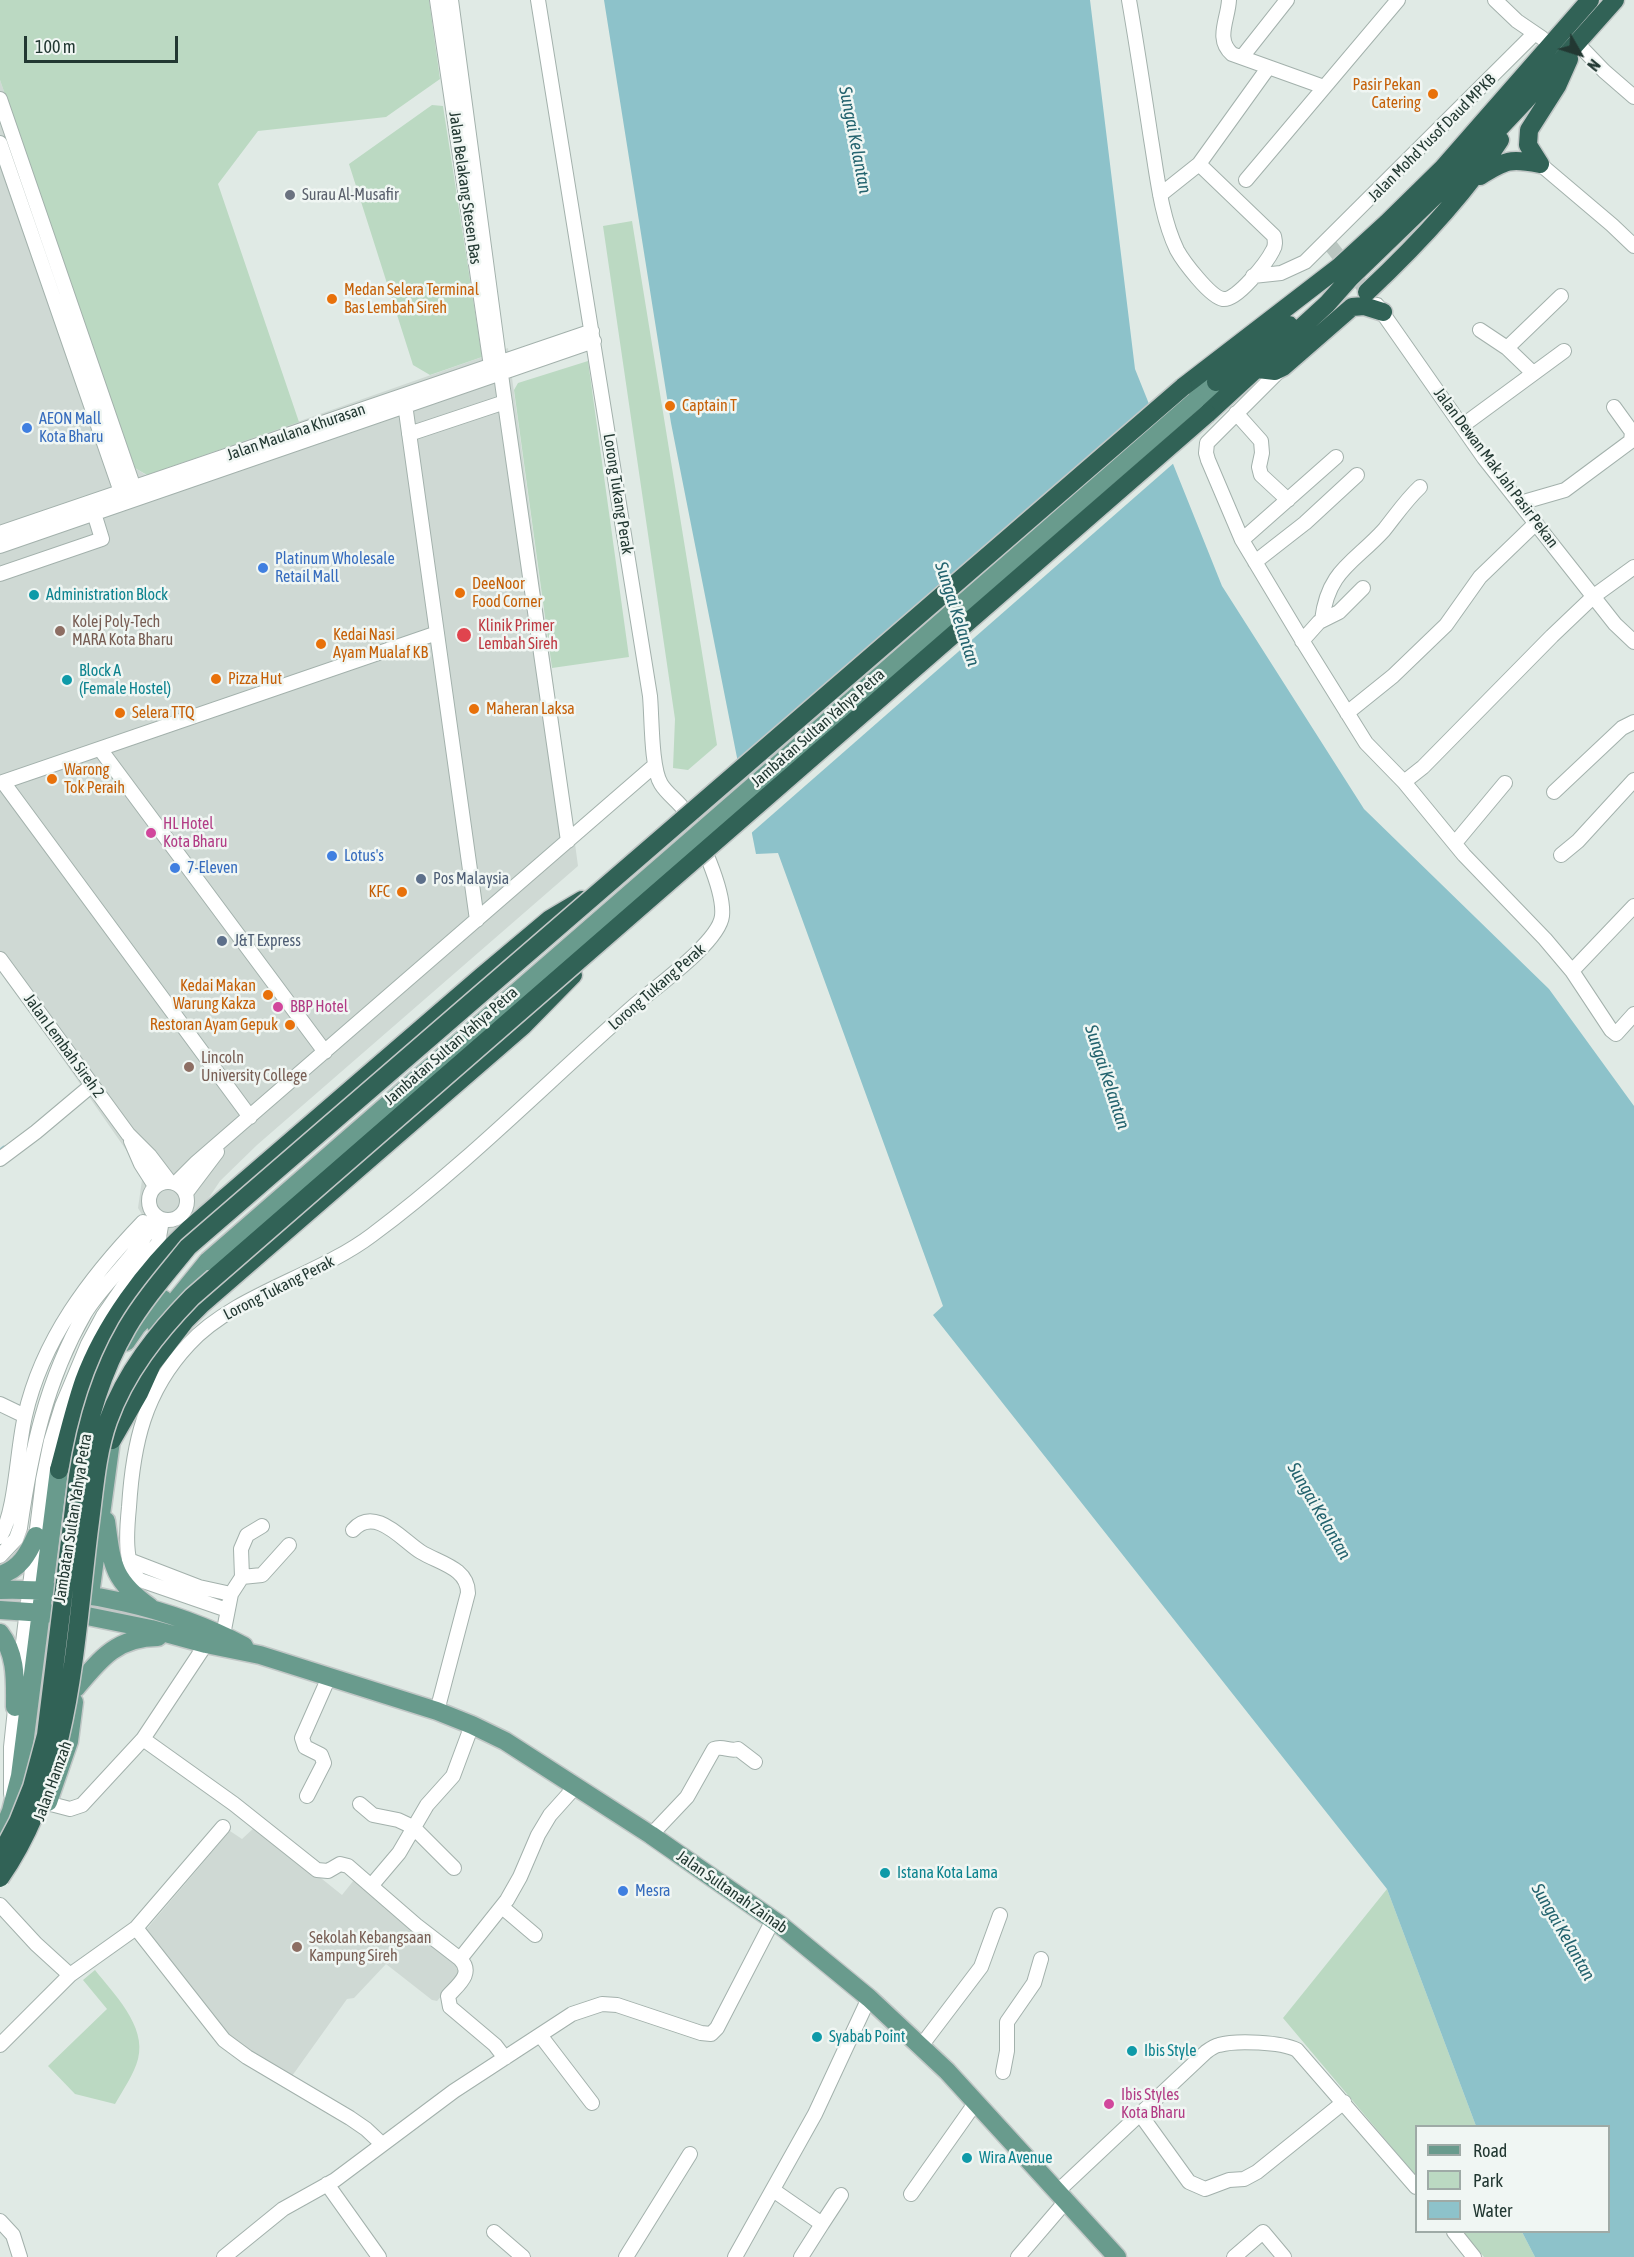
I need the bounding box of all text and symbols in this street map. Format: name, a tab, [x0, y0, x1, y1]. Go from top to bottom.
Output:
scale bar	[27, 24, 182, 62]
north arrow	[1550, 24, 1610, 84]
text: 100 m	[35, 36, 76, 57]
text: N	[1584, 56, 1604, 75]
street label: Jalan Mohd Yusof Daud MPKB	[1364, 70, 1500, 206]
place label: Pasir Pekan Catering	[1353, 75, 1421, 113]
water label: Sungai Kelantan	[834, 85, 876, 195]
marker: Pasir Pekan Catering	[1426, 87, 1440, 101]
street label: Jalan Belakang Stesen Bas	[445, 110, 485, 266]
place label: Surau Al-Musafir	[302, 185, 399, 205]
marker: Surau Al-Musafir	[283, 188, 297, 202]
place label: Medan Selera Terminal Bas Lembah Sireh	[344, 280, 479, 318]
marker: Medan Selera Terminal Bas Lembah Sireh	[325, 292, 339, 306]
street label: Jalan Dewan Mak Jah Pasir Pekan	[1430, 384, 1562, 552]
place label: Captain T	[682, 396, 737, 416]
street label: Jalan Maulana Khurasan	[224, 399, 368, 465]
marker: Captain T	[663, 399, 677, 413]
place label: AEON Mall Kota Bharu	[39, 409, 104, 447]
marker: AEON Mall Kota Bharu	[20, 421, 34, 435]
street label: Lorong Tukang Perak	[599, 432, 637, 556]
place label: Platinum Wholesale Retail Mall	[275, 549, 395, 587]
water label: Sungai Kelantan	[930, 559, 984, 669]
marker: Platinum Wholesale Retail Mall	[256, 561, 270, 575]
place label: DeeNoor Food Corner	[472, 574, 542, 612]
place label: Administration Block	[46, 585, 168, 605]
marker: DeeNoor Food Corner	[453, 586, 467, 600]
marker: Administration Block	[27, 588, 41, 602]
place label: Kolej Poly-Tech MARA Kota Bharu	[72, 612, 173, 650]
place label: Klinik Primer Lembah Sireh	[478, 616, 558, 654]
marker: Kolej Poly-Tech MARA Kota Bharu	[53, 624, 67, 638]
place label: Kedai Nasi Ayam Mualaf KB	[333, 625, 428, 663]
marker: Klinik Primer Lembah Sireh	[455, 626, 473, 644]
marker: Kedai Nasi Ayam Mualaf KB	[314, 637, 328, 651]
place label: Block A (Female Hostel)	[79, 661, 171, 699]
street label: Jambatan Sultan Yahya Petra	[747, 665, 889, 791]
place label: Pizza Hut	[228, 669, 282, 689]
marker: Pizza Hut	[209, 672, 223, 686]
marker: Block A (Female Hostel)	[60, 673, 74, 687]
place label: Maheran Laksa	[486, 699, 575, 719]
marker: Maheran Laksa	[467, 702, 481, 716]
place label: Selera TTQ	[132, 703, 194, 723]
marker: Selera TTQ	[113, 706, 127, 720]
place label: Warong Tok Peraih	[64, 760, 125, 798]
marker: Warong Tok Peraih	[45, 772, 59, 786]
place label: HL Hotel Kota Bharu	[163, 814, 228, 852]
marker: HL Hotel Kota Bharu	[144, 826, 158, 840]
place label: Lotus's	[344, 846, 384, 866]
marker: Lotus's	[325, 849, 339, 863]
place label: 7-Eleven	[187, 858, 238, 878]
marker: 7-Eleven	[168, 861, 182, 875]
place label: Pos Malaysia	[433, 869, 509, 889]
marker: Pos Malaysia	[414, 872, 428, 886]
place label: KFC	[369, 882, 390, 902]
marker: KFC	[395, 885, 409, 899]
place label: J&T Express	[234, 931, 301, 951]
marker: J&T Express	[215, 934, 229, 948]
street label: Lorong Tukang Perak	[605, 940, 709, 1034]
place label: Kedai Makan Warung Kakza	[173, 976, 256, 1014]
street label: Jambatan Sultan Yahya Petra	[380, 983, 522, 1109]
marker: Kedai Makan Warung Kakza	[261, 988, 275, 1002]
street label: Jalan Lembah Sireh 2	[20, 990, 108, 1102]
place label: BBP Hotel	[290, 997, 348, 1017]
marker: BBP Hotel	[271, 1000, 285, 1014]
place label: Restoran Ayam Gepuk	[150, 1015, 278, 1035]
marker: Restoran Ayam Gepuk	[283, 1018, 297, 1032]
water label: Sungai Kelantan	[1080, 1022, 1134, 1132]
place label: Lincoln University College	[201, 1048, 307, 1086]
marker: Lincoln University College	[182, 1060, 196, 1074]
street label: Lorong Tukang Perak	[220, 1252, 338, 1324]
street label: Jambatan Sultan Yahya Petra	[50, 1432, 96, 1604]
water label: Sungai Kelantan	[1283, 1459, 1355, 1563]
street label: Jalan Hamzah	[30, 1739, 76, 1823]
street label: Jalan Sultanah Zainab	[673, 1847, 791, 1937]
place label: Istana Kota Lama	[897, 1863, 998, 1883]
marker: Istana Kota Lama	[878, 1866, 892, 1880]
water label: Sungai Kelantan	[1527, 1880, 1599, 1984]
place label: Mesra	[635, 1881, 670, 1901]
marker: Mesra	[616, 1884, 630, 1898]
place label: Sekolah Kebangsaan Kampung Sireh	[309, 1928, 432, 1966]
marker: Sekolah Kebangsaan Kampung Sireh	[290, 1940, 304, 1954]
place label: Syabab Point	[829, 2027, 905, 2047]
marker: Syabab Point	[810, 2030, 824, 2044]
place label: Ibis Style	[1144, 2041, 1196, 2061]
marker: Ibis Style	[1125, 2044, 1139, 2058]
place label: Ibis Styles Kota Bharu	[1121, 2085, 1186, 2123]
marker: Ibis Styles Kota Bharu	[1102, 2097, 1116, 2111]
legend	[1415, 2125, 1610, 2233]
text: Road	[1473, 2140, 1507, 2161]
place label: Wira Avenue	[979, 2148, 1053, 2168]
marker: Wira Avenue	[960, 2151, 974, 2165]
text: Park	[1473, 2170, 1503, 2191]
text: Water	[1473, 2200, 1512, 2221]

